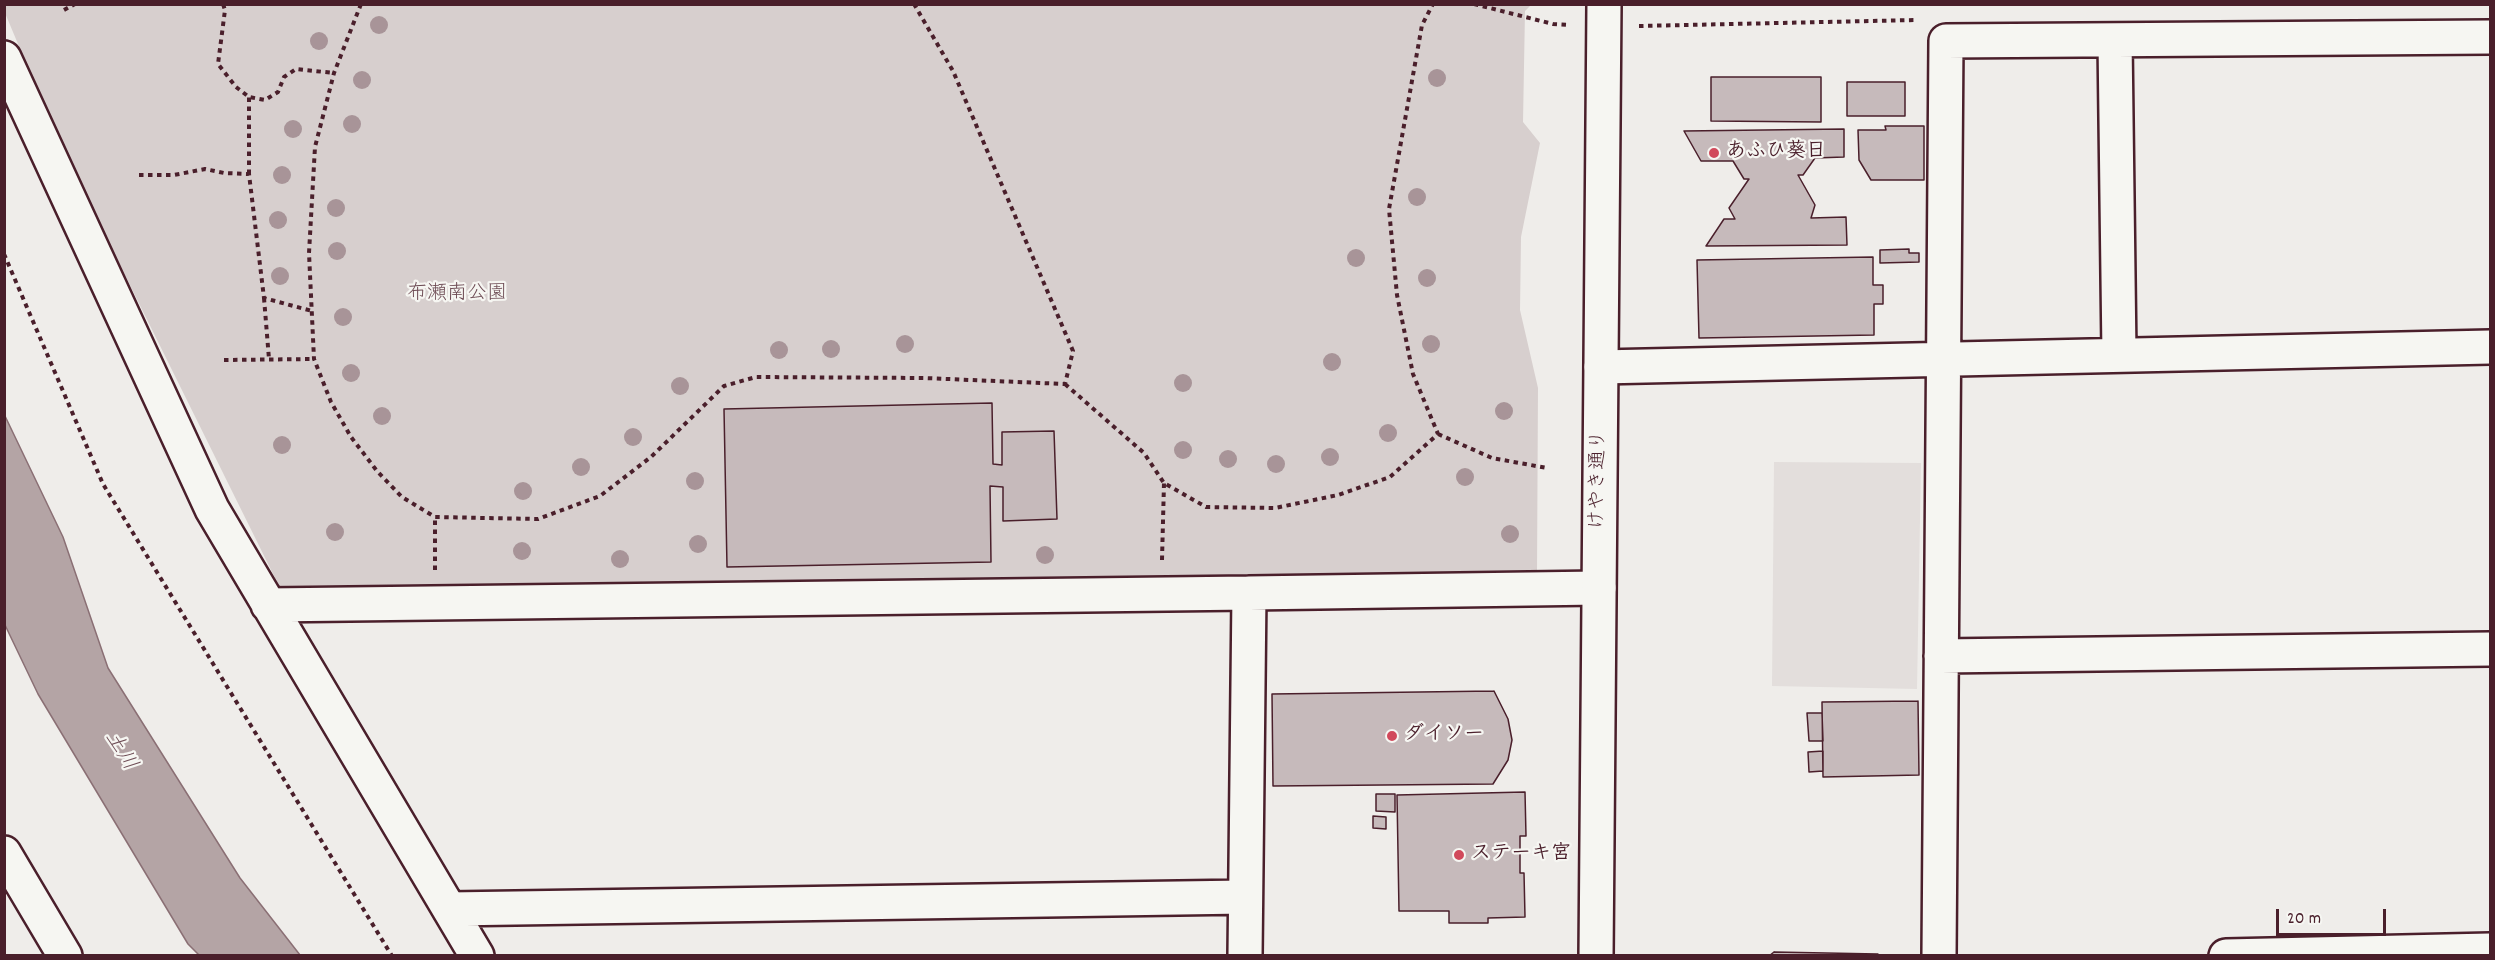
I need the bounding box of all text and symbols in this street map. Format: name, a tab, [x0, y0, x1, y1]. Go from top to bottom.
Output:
place label: あふひ葵日	[1726, 141, 1826, 165]
marker: あふひ葵日	[1707, 146, 1721, 160]
park label: 布瀬南公園	[407, 283, 507, 307]
street label: けやき通り	[1587, 430, 1613, 530]
place label: ダイソー	[1404, 724, 1484, 748]
water label: 土川	[97, 728, 141, 776]
marker: ダイソー	[1385, 729, 1399, 743]
place label: ステーキ宮	[1471, 843, 1571, 867]
marker: ステーキ宮	[1452, 848, 1466, 862]
scale bar	[2279, 897, 2388, 935]
text: 20 m	[2287, 907, 2321, 932]

